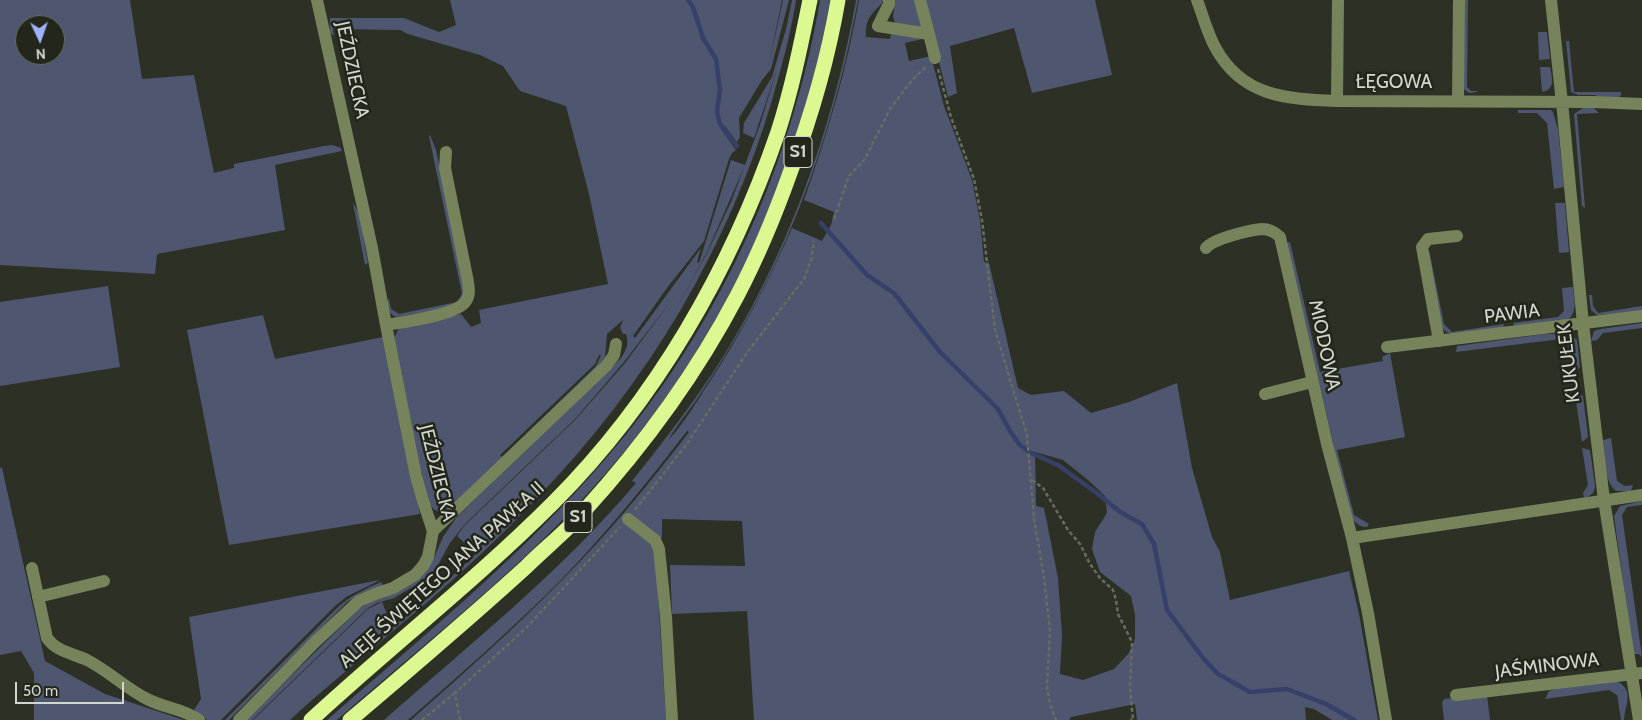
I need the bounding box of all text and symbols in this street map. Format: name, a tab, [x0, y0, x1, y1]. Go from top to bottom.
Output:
north arrow	[15, 15, 65, 65]
street label: JEŹDZIECKA	[331, 19, 373, 121]
text: N	[35, 45, 46, 63]
street label: ŁĘGOWA	[1356, 71, 1432, 93]
road number: S1	[784, 136, 812, 168]
street label: MIODOWA	[1303, 298, 1345, 392]
street label: PAWIA	[1483, 299, 1541, 329]
street label: KUKUŁEK	[1553, 322, 1585, 404]
street label: JEŹDZIECKA	[414, 422, 460, 524]
street label: ALEJE ŚWIĘTEGO JANA PAWŁA II	[335, 477, 549, 673]
road number: S1	[564, 502, 592, 532]
street label: JAŚMINOWA	[1494, 648, 1600, 684]
scale bar	[18, 672, 126, 704]
text: 50 m	[23, 682, 58, 700]

